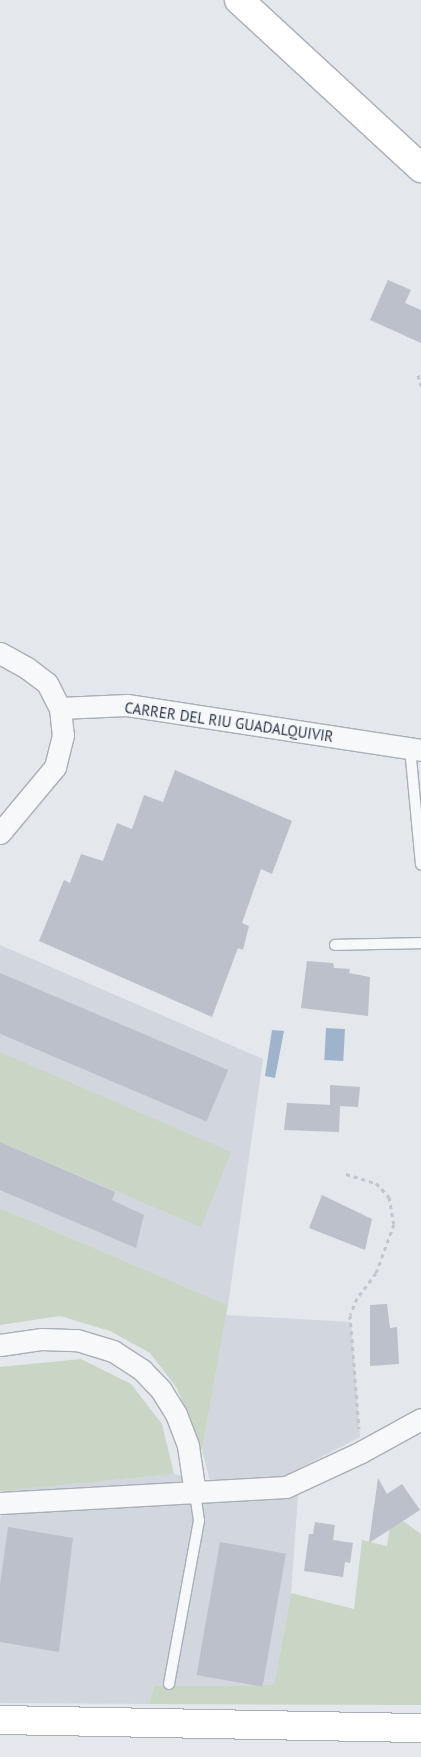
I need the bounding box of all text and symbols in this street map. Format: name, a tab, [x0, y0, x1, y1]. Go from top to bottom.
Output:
street label: CARRER DEL RIU GUADALQUIVIR	[123, 698, 335, 746]

